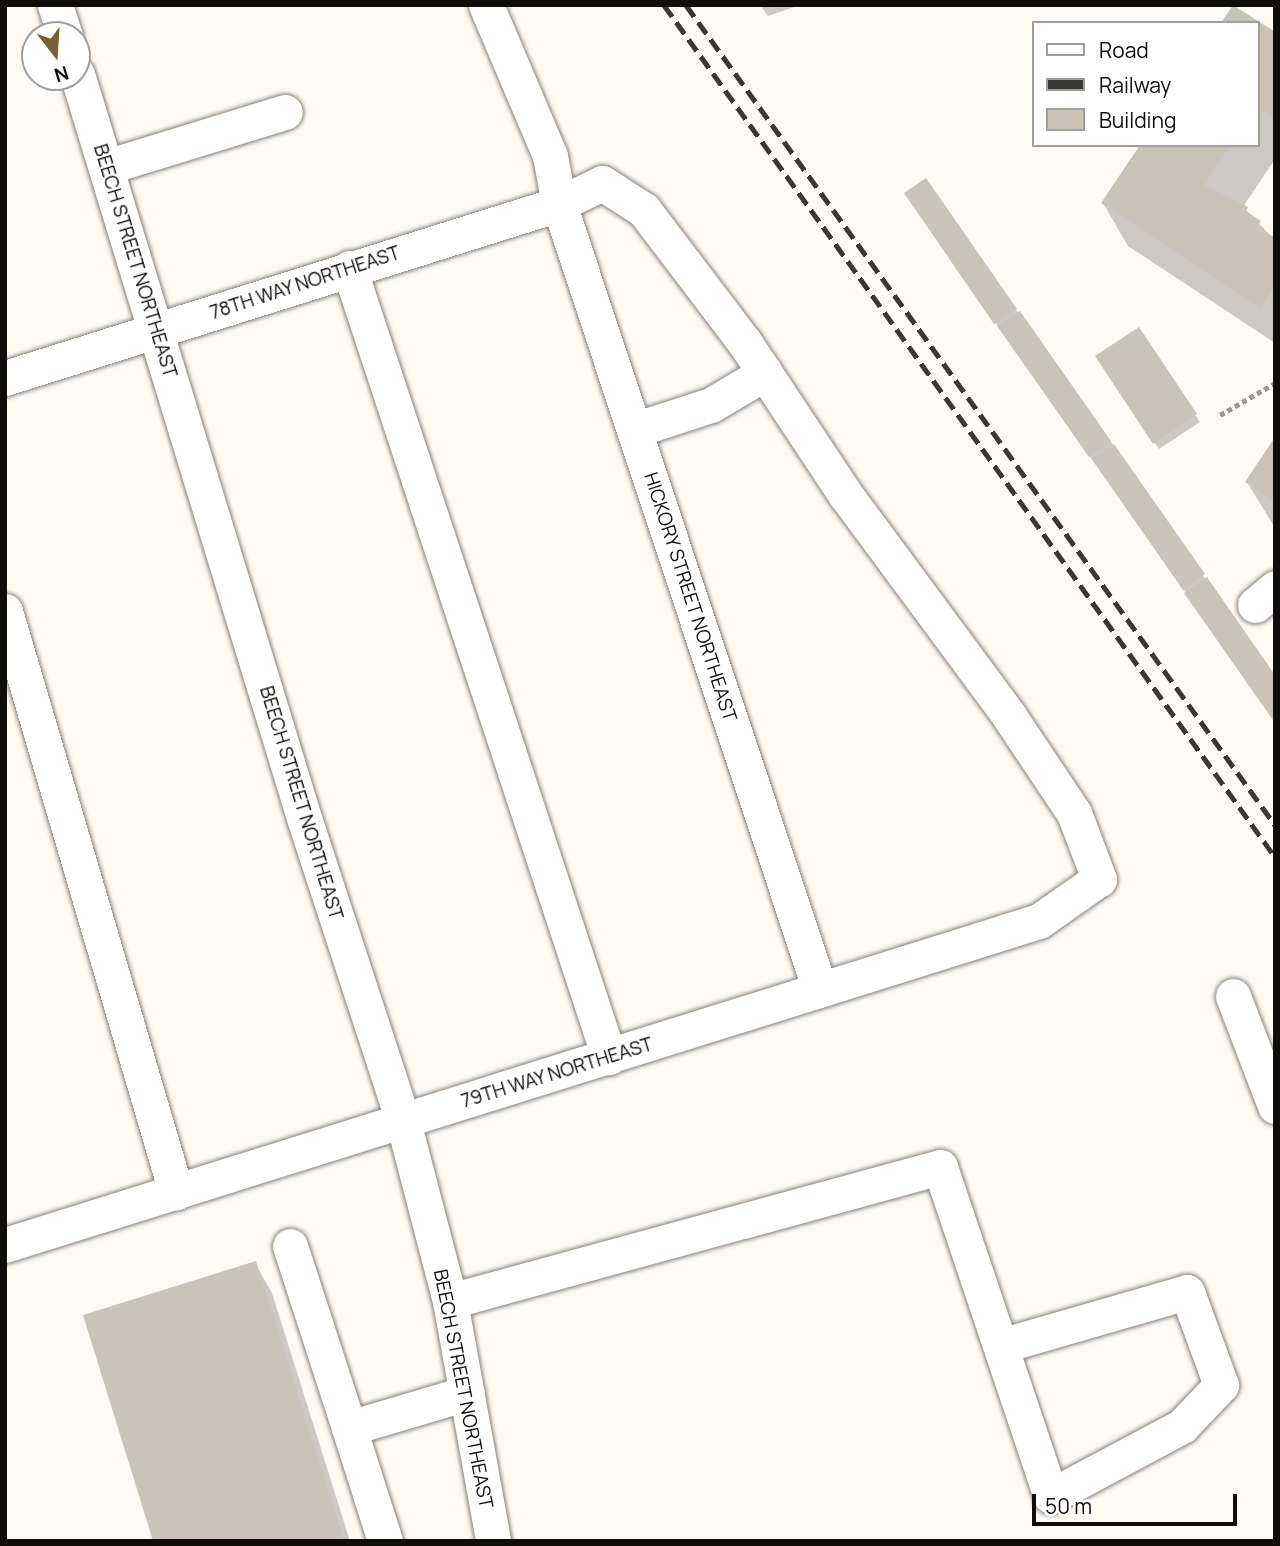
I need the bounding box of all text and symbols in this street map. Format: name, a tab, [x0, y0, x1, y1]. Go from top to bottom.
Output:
north arrow	[21, 21, 91, 91]
legend	[1032, 21, 1259, 147]
text: Road	[1099, 36, 1149, 64]
text: N	[51, 60, 72, 89]
text: Railway	[1099, 71, 1171, 99]
text: Building	[1099, 106, 1176, 134]
street label: BEECH STREET NORTHEAST	[88, 141, 182, 381]
street label: 78TH WAY NORTHEAST	[207, 241, 403, 325]
street label: HICKORY STREET NORTHEAST	[639, 469, 741, 725]
street label: BEECH STREET NORTHEAST	[254, 683, 348, 923]
street label: 79TH WAY NORTHEAST	[458, 1033, 656, 1113]
street label: BEECH STREET NORTHEAST	[429, 1267, 497, 1511]
scale bar	[1035, 1480, 1240, 1524]
text: 50 m	[1045, 1492, 1092, 1520]

